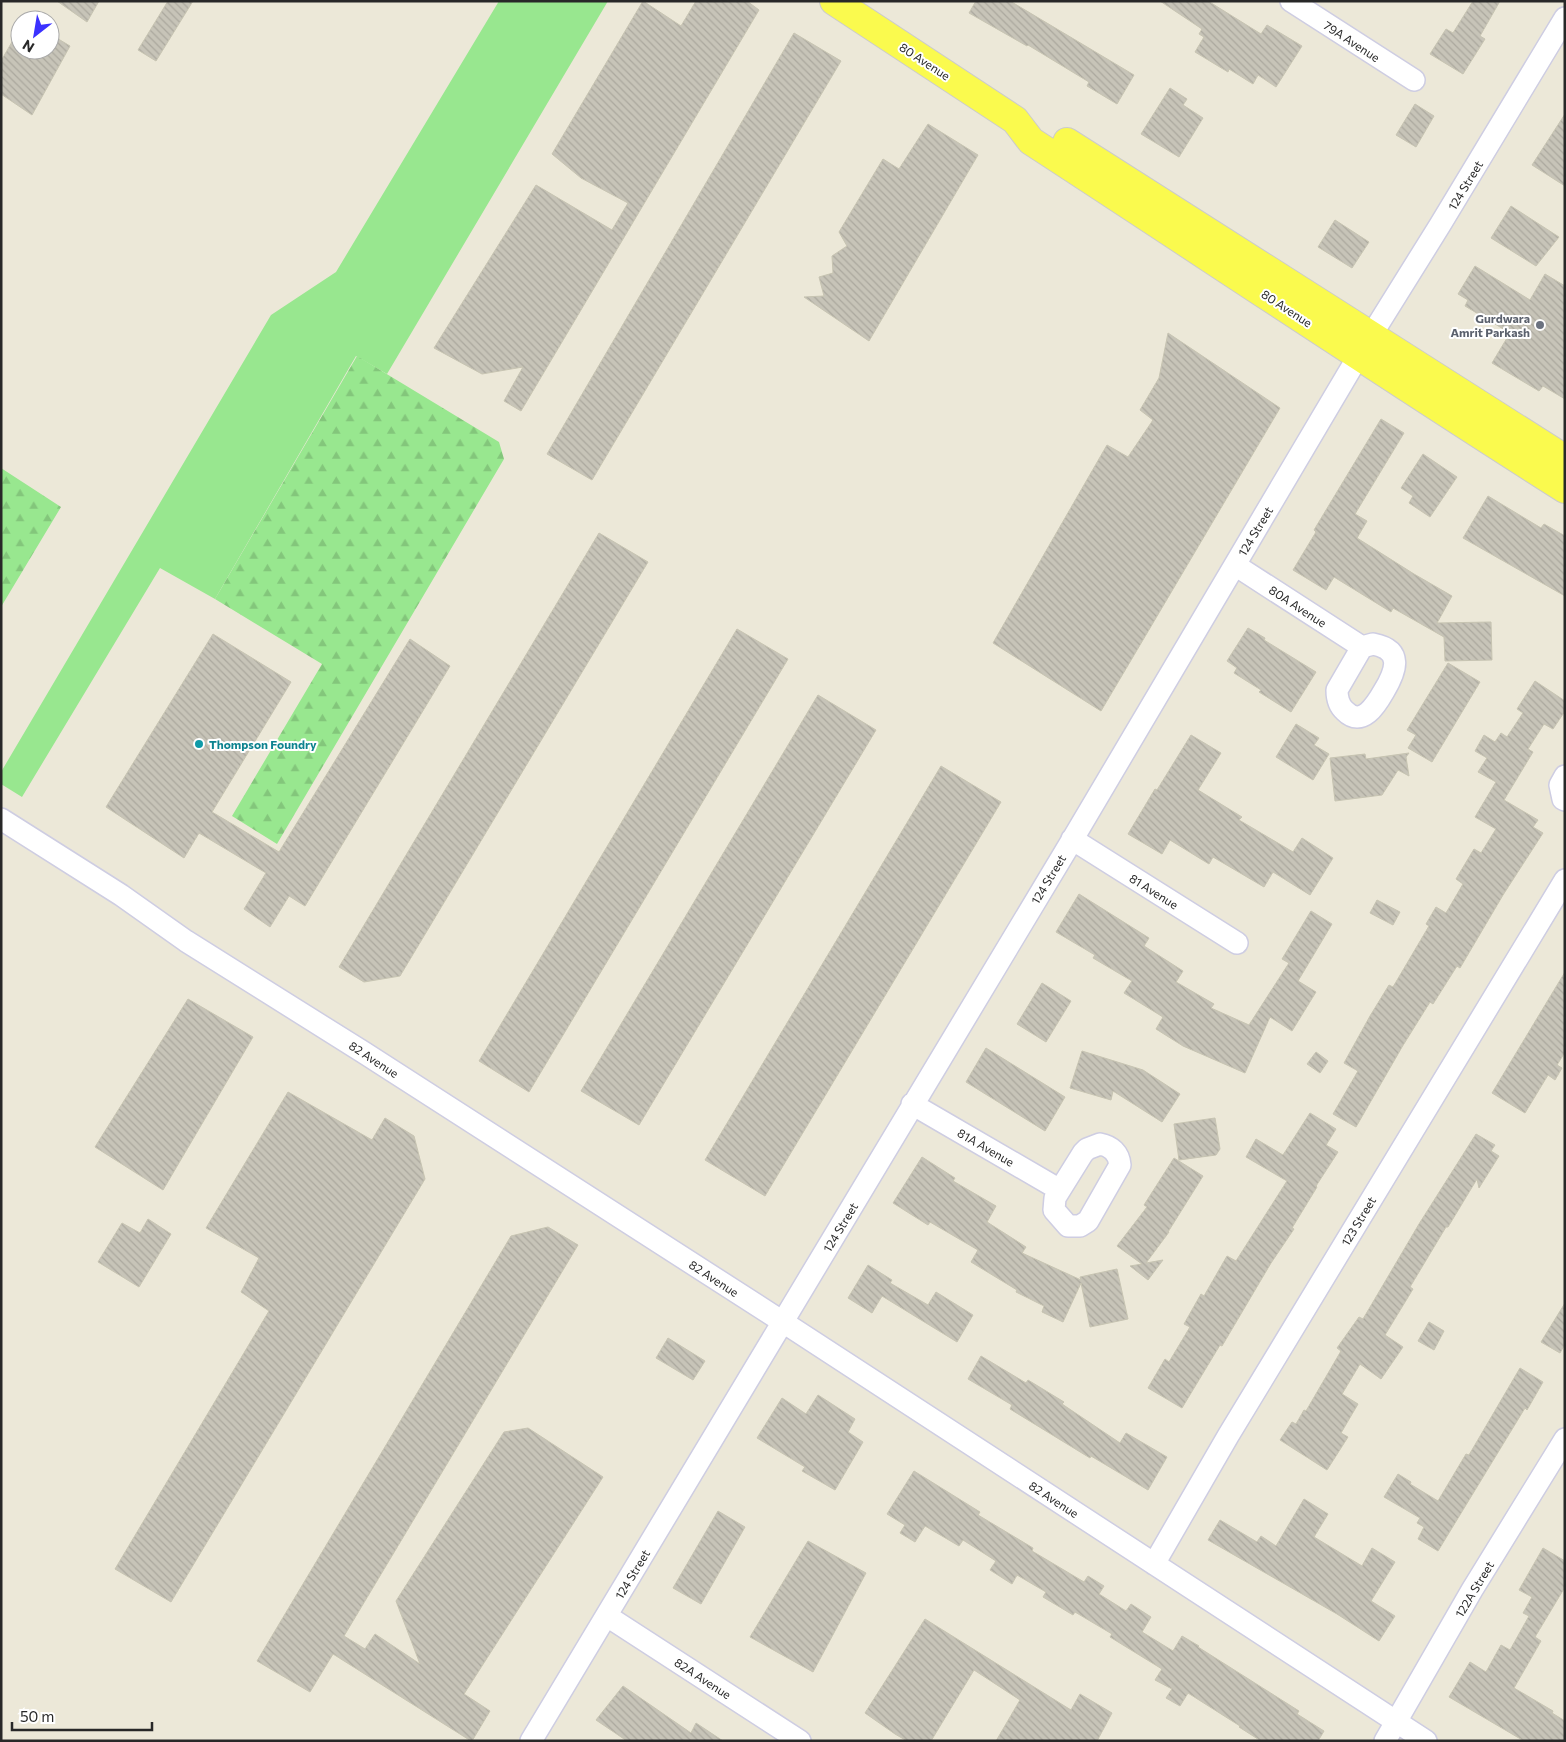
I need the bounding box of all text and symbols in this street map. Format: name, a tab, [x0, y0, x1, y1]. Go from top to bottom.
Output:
north arrow	[10, 10, 60, 60]
street label: 79A Avenue	[1321, 18, 1383, 64]
text: N	[19, 37, 37, 57]
street label: 80 Avenue	[897, 39, 953, 83]
street label: 124 Street	[1445, 158, 1485, 212]
street label: 80 Avenue	[1259, 286, 1315, 330]
place label: Gurdwara Amrit Parkash	[1450, 311, 1530, 339]
marker: Gurdwara Amrit Parkash	[1534, 319, 1546, 331]
street label: 124 Street	[1235, 504, 1275, 558]
street label: 80A Avenue	[1267, 582, 1329, 630]
place label: Thompson Foundry	[209, 737, 317, 751]
marker: Thompson Foundry	[193, 738, 205, 750]
street label: 124 Street	[1028, 852, 1068, 906]
street label: 81 Avenue	[1127, 871, 1181, 911]
street label: 82 Avenue	[347, 1038, 401, 1080]
street label: 81A Avenue	[955, 1125, 1017, 1169]
street label: 123 Street	[1338, 1194, 1378, 1248]
street label: 124 Street	[820, 1200, 860, 1254]
street label: 82 Avenue	[687, 1257, 741, 1299]
street label: 82 Avenue	[1027, 1478, 1081, 1520]
street label: 124 Street	[612, 1547, 652, 1601]
street label: 122A Street	[1452, 1558, 1496, 1620]
street label: 82A Avenue	[672, 1655, 734, 1701]
scale bar	[12, 1700, 152, 1732]
text: 50 m	[20, 1707, 54, 1725]

